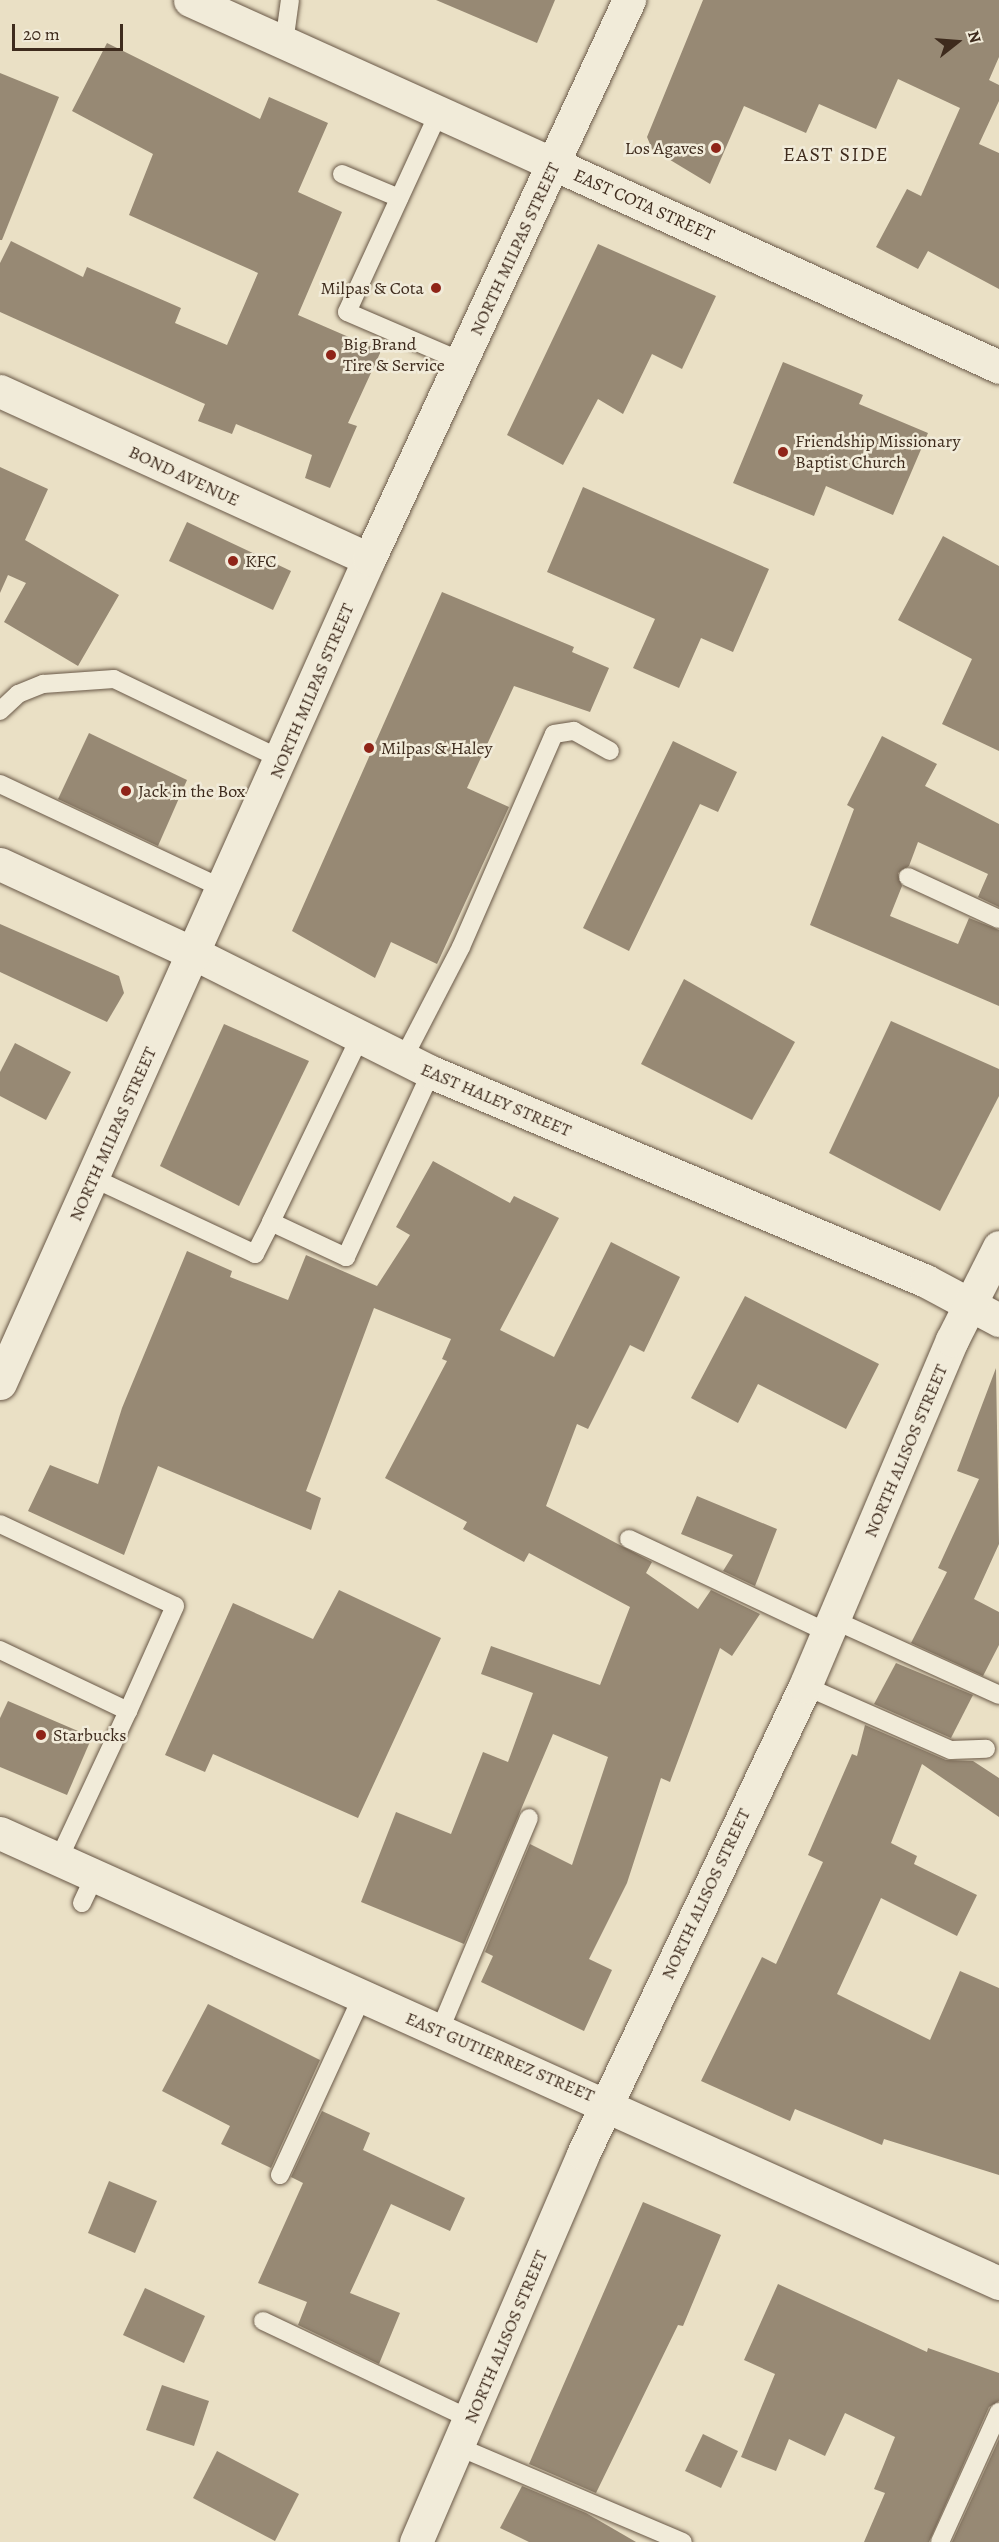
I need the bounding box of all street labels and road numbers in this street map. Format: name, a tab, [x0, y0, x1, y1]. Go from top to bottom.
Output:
street label: NORTH MILPAS STREET	[465, 159, 565, 339]
street label: EAST COTA STREET	[570, 164, 718, 246]
street label: BOND AVENUE	[125, 441, 243, 511]
street label: NORTH MILPAS STREET	[265, 600, 359, 782]
street label: NORTH MILPAS STREET	[65, 1044, 161, 1224]
street label: EAST HALEY STREET	[417, 1058, 575, 1142]
street label: NORTH ALISOS STREET	[860, 1361, 952, 1541]
street label: NORTH ALISOS STREET	[657, 1805, 755, 1983]
street label: EAST GUTIERREZ STREET	[402, 2007, 598, 2107]
street label: NORTH ALISOS STREET	[460, 2247, 552, 2427]

